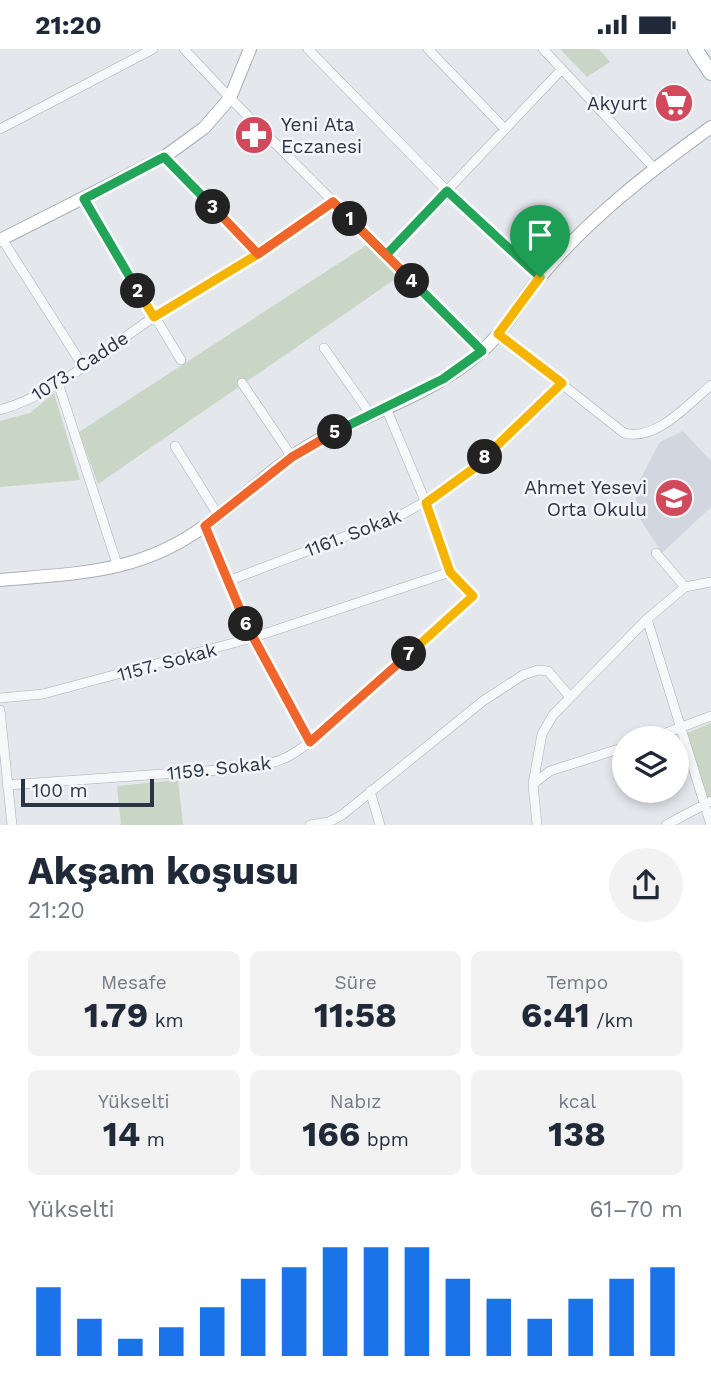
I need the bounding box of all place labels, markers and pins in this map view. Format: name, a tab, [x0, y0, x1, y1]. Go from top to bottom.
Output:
supermarket icon: Akyurt	[653, 82, 695, 124]
place label: Akyurt	[587, 92, 647, 115]
place label: Yeni Ata Eczanesi	[281, 113, 362, 158]
pharmacy icon: Yeni Ata Eczanesi	[233, 114, 275, 156]
pin: 3	[196, 189, 230, 225]
pin: 1	[332, 201, 368, 237]
pin	[510, 205, 570, 277]
pin: 4	[394, 264, 430, 299]
pin: 2	[120, 273, 156, 309]
pin: 5	[318, 415, 352, 449]
pin: 8	[468, 439, 503, 475]
place label: Ahmet Yesevi Orta Okulu	[524, 476, 647, 521]
school or university icon: Ahmet Yesevi Orta Okulu	[653, 477, 695, 519]
pin: 6	[229, 607, 264, 641]
pin: 7	[392, 637, 426, 671]

